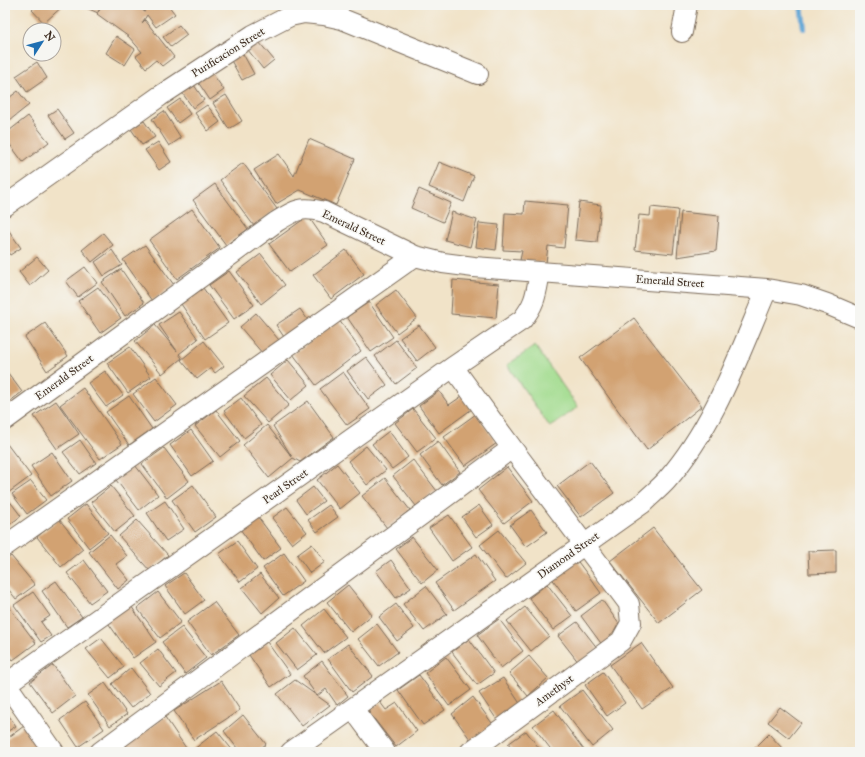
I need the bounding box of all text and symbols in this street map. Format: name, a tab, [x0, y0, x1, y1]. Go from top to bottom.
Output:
north arrow	[22, 22, 62, 62]
street label: Purificacion Street	[189, 25, 267, 80]
text: N	[42, 29, 58, 45]
street label: Emerald Street	[320, 207, 388, 248]
street label: Emerald Street	[635, 273, 705, 290]
street label: Emerald Street	[33, 352, 96, 403]
street label: Pearl Street	[260, 466, 310, 507]
street label: Diamond Street	[535, 529, 602, 581]
street label: Amethyst	[532, 672, 576, 709]

